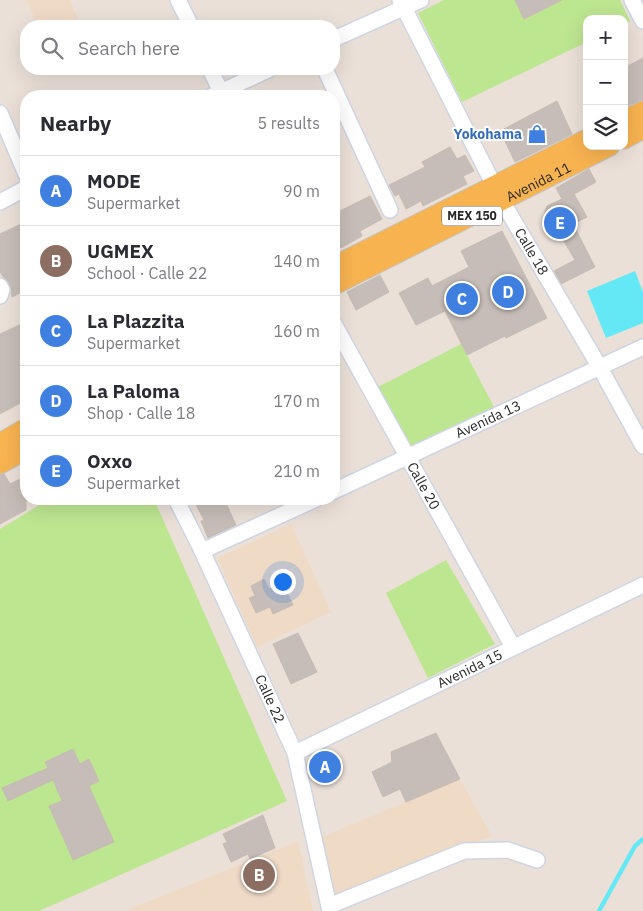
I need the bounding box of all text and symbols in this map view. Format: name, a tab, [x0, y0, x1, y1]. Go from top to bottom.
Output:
map controls	[583, 15, 628, 150]
button: +	[583, 15, 628, 60]
search box	[20, 20, 340, 75]
icon: search	[38, 34, 66, 62]
text: Search here	[78, 36, 180, 60]
button: −	[583, 60, 628, 105]
button: layers	[583, 105, 628, 150]
text: Nearby	[40, 109, 111, 137]
text: 5 results	[257, 113, 320, 133]
shop icon: Yokohama	[526, 123, 548, 145]
place label: Yokohama	[453, 125, 522, 143]
street label: Avenida 11	[503, 158, 574, 206]
text: MODE	[87, 169, 141, 193]
text: A	[51, 181, 61, 201]
text: 90 m	[283, 181, 320, 201]
text: Supermarket	[87, 193, 180, 213]
pin: E	[544, 204, 576, 242]
road number: MEX 150	[442, 207, 502, 226]
street label: Calle 18	[511, 225, 553, 278]
text: UGMEX	[87, 239, 154, 263]
text: B	[51, 251, 61, 271]
text: 140 m	[273, 251, 320, 271]
text: School · Calle 22	[87, 263, 207, 283]
pin: D	[492, 273, 524, 311]
pin: C	[446, 280, 478, 318]
text: La Plazzita	[87, 309, 185, 333]
text: C	[51, 321, 61, 341]
text: 160 m	[273, 321, 320, 341]
text: Supermarket	[87, 333, 180, 353]
text: La Paloma	[87, 379, 180, 403]
text: D	[50, 391, 62, 411]
text: 170 m	[273, 391, 320, 411]
street label: Avenida 13	[452, 396, 524, 442]
text: Shop · Calle 18	[87, 403, 195, 423]
text: Oxxo	[87, 449, 132, 473]
street label: Calle 20	[403, 459, 444, 513]
text: E	[51, 461, 61, 481]
text: 210 m	[273, 461, 320, 481]
text: Supermarket	[87, 473, 180, 493]
your location	[270, 569, 296, 595]
street label: Avenida 15	[434, 645, 505, 692]
street label: Calle 22	[251, 672, 289, 726]
pin: A	[309, 748, 341, 786]
pin: B	[243, 856, 275, 894]

